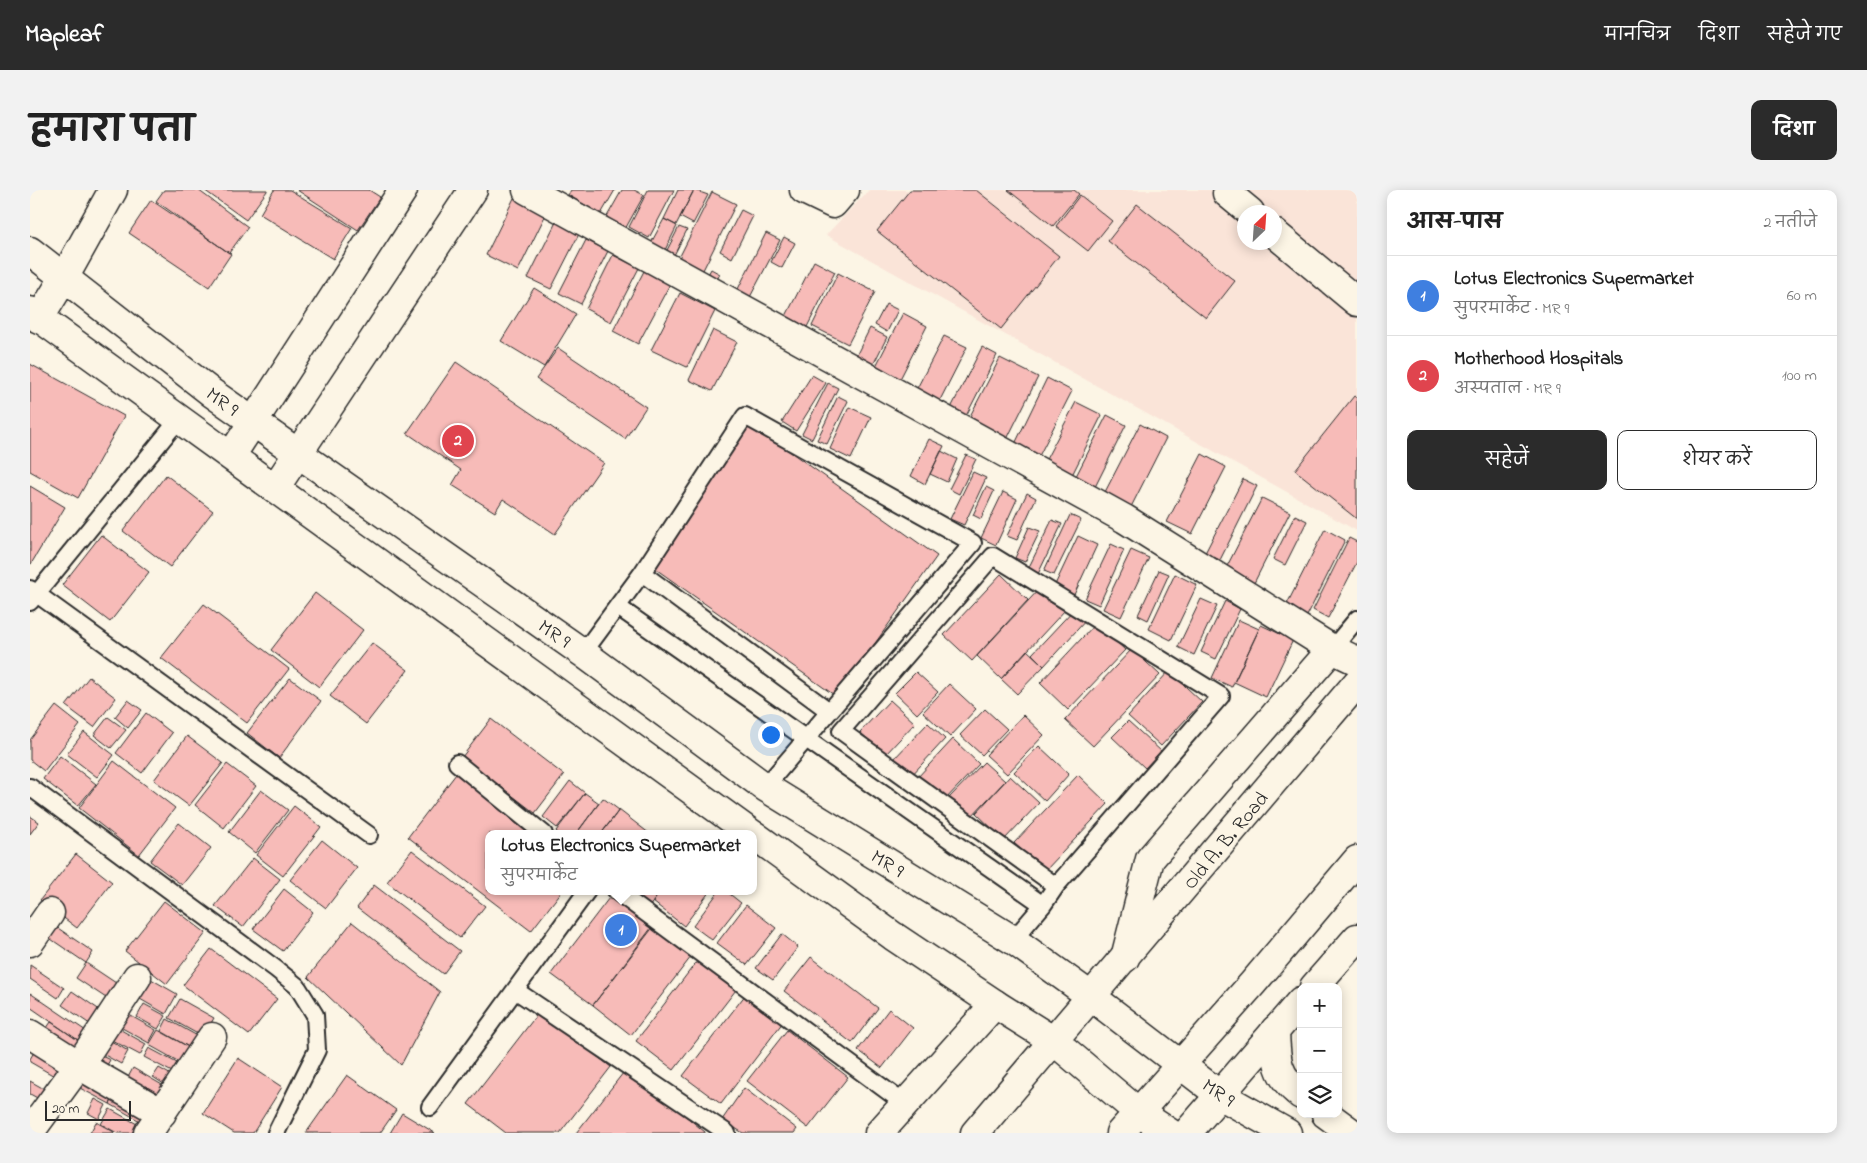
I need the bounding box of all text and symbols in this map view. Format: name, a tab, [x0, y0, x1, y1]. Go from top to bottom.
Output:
text: Mapleaf	[25, 18, 104, 53]
text: मानचित्र	[1604, 23, 1671, 49]
text: दिशा	[1699, 23, 1739, 49]
text: सहेजे गए	[1767, 23, 1842, 49]
button: दिशा	[1751, 100, 1837, 160]
text: हमारा पता	[30, 106, 194, 157]
north arrow	[1237, 205, 1282, 250]
text: आस-पास	[1407, 208, 1502, 238]
text: 2 नतीजे	[1764, 211, 1817, 235]
text: Lotus Electronics Supermarket	[1454, 266, 1694, 293]
text: 1	[1420, 284, 1426, 308]
text: 60 m	[1787, 284, 1817, 308]
text: सुपरमार्केट · MR 9	[1454, 297, 1569, 321]
text: Motherhood Hospitals	[1454, 346, 1623, 373]
text: 2	[1419, 364, 1427, 388]
text: 100 m	[1782, 364, 1817, 388]
text: अस्पताल · MR 9	[1454, 377, 1561, 401]
street label: MR 9	[199, 381, 244, 425]
pin: 2	[442, 422, 474, 460]
button: सहेजें	[1407, 430, 1607, 490]
button: शेयर करें	[1617, 430, 1817, 490]
street label: MR 9	[531, 613, 576, 657]
your location	[758, 722, 784, 748]
street label: Old A. B. Road	[1177, 786, 1277, 897]
popup	[485, 830, 757, 895]
text: Lotus Electronics Supermarket	[501, 833, 741, 860]
street label: MR 9	[864, 844, 909, 886]
text: सुपरमार्केट	[501, 864, 578, 888]
pin: 1	[605, 911, 637, 949]
map controls	[1297, 983, 1342, 1118]
button: +	[1297, 983, 1342, 1028]
button: −	[1297, 1028, 1342, 1073]
street label: MR 9	[1195, 1072, 1240, 1116]
button: layers	[1297, 1073, 1342, 1118]
scale bar	[45, 1098, 131, 1121]
text: 20 m	[52, 1099, 79, 1120]

